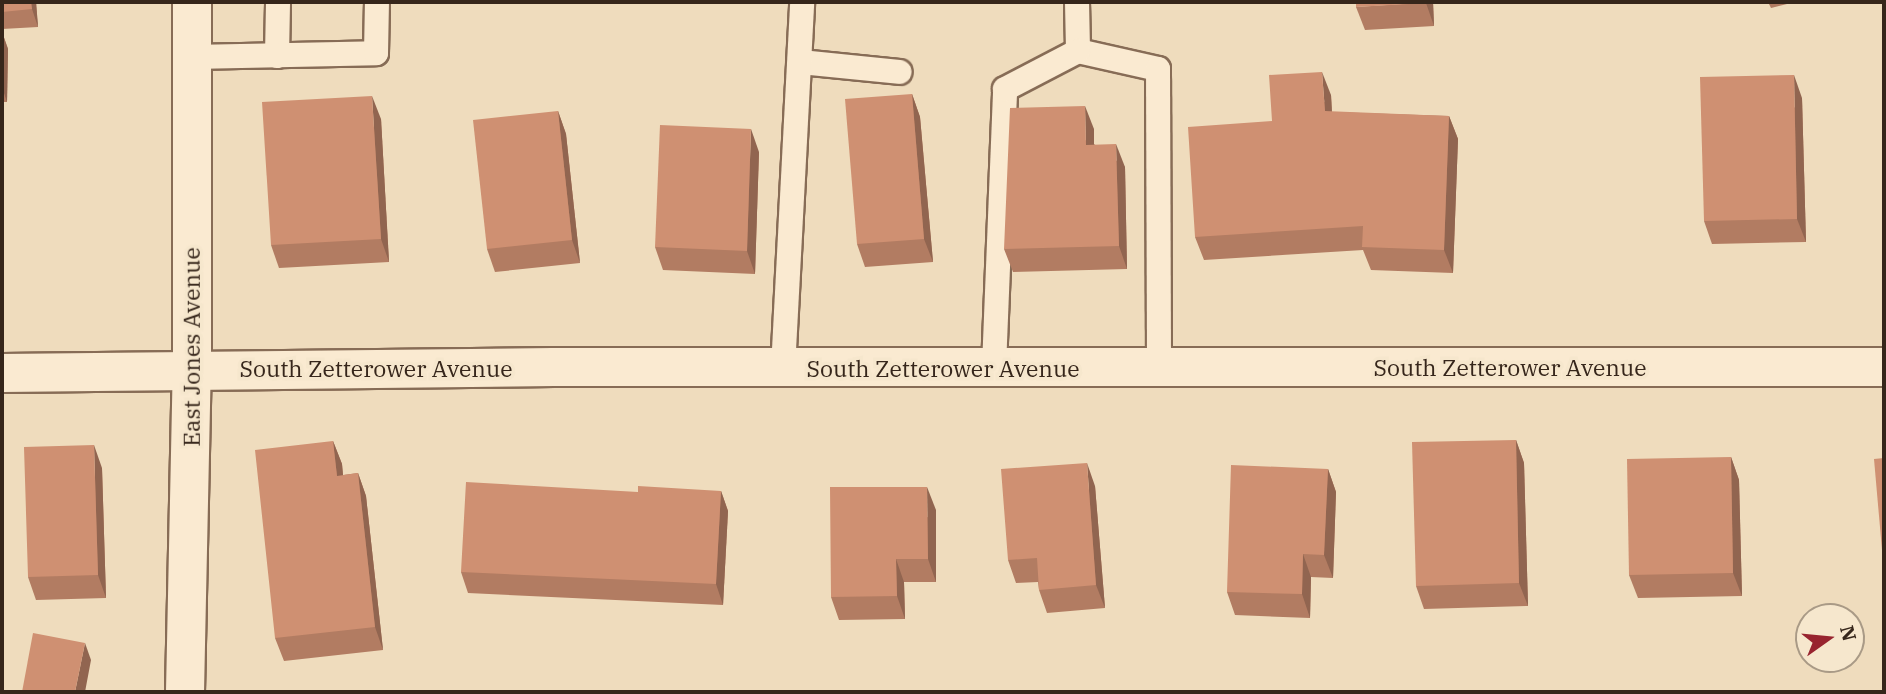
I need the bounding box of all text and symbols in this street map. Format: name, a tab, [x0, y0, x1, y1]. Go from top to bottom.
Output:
street label: East Jones Avenue	[177, 247, 205, 447]
street label: South Zetterower Avenue	[1373, 353, 1647, 381]
street label: South Zetterower Avenue	[239, 354, 513, 382]
street label: South Zetterower Avenue	[806, 354, 1080, 382]
north arrow	[1795, 603, 1865, 673]
text: N	[1835, 623, 1862, 643]

